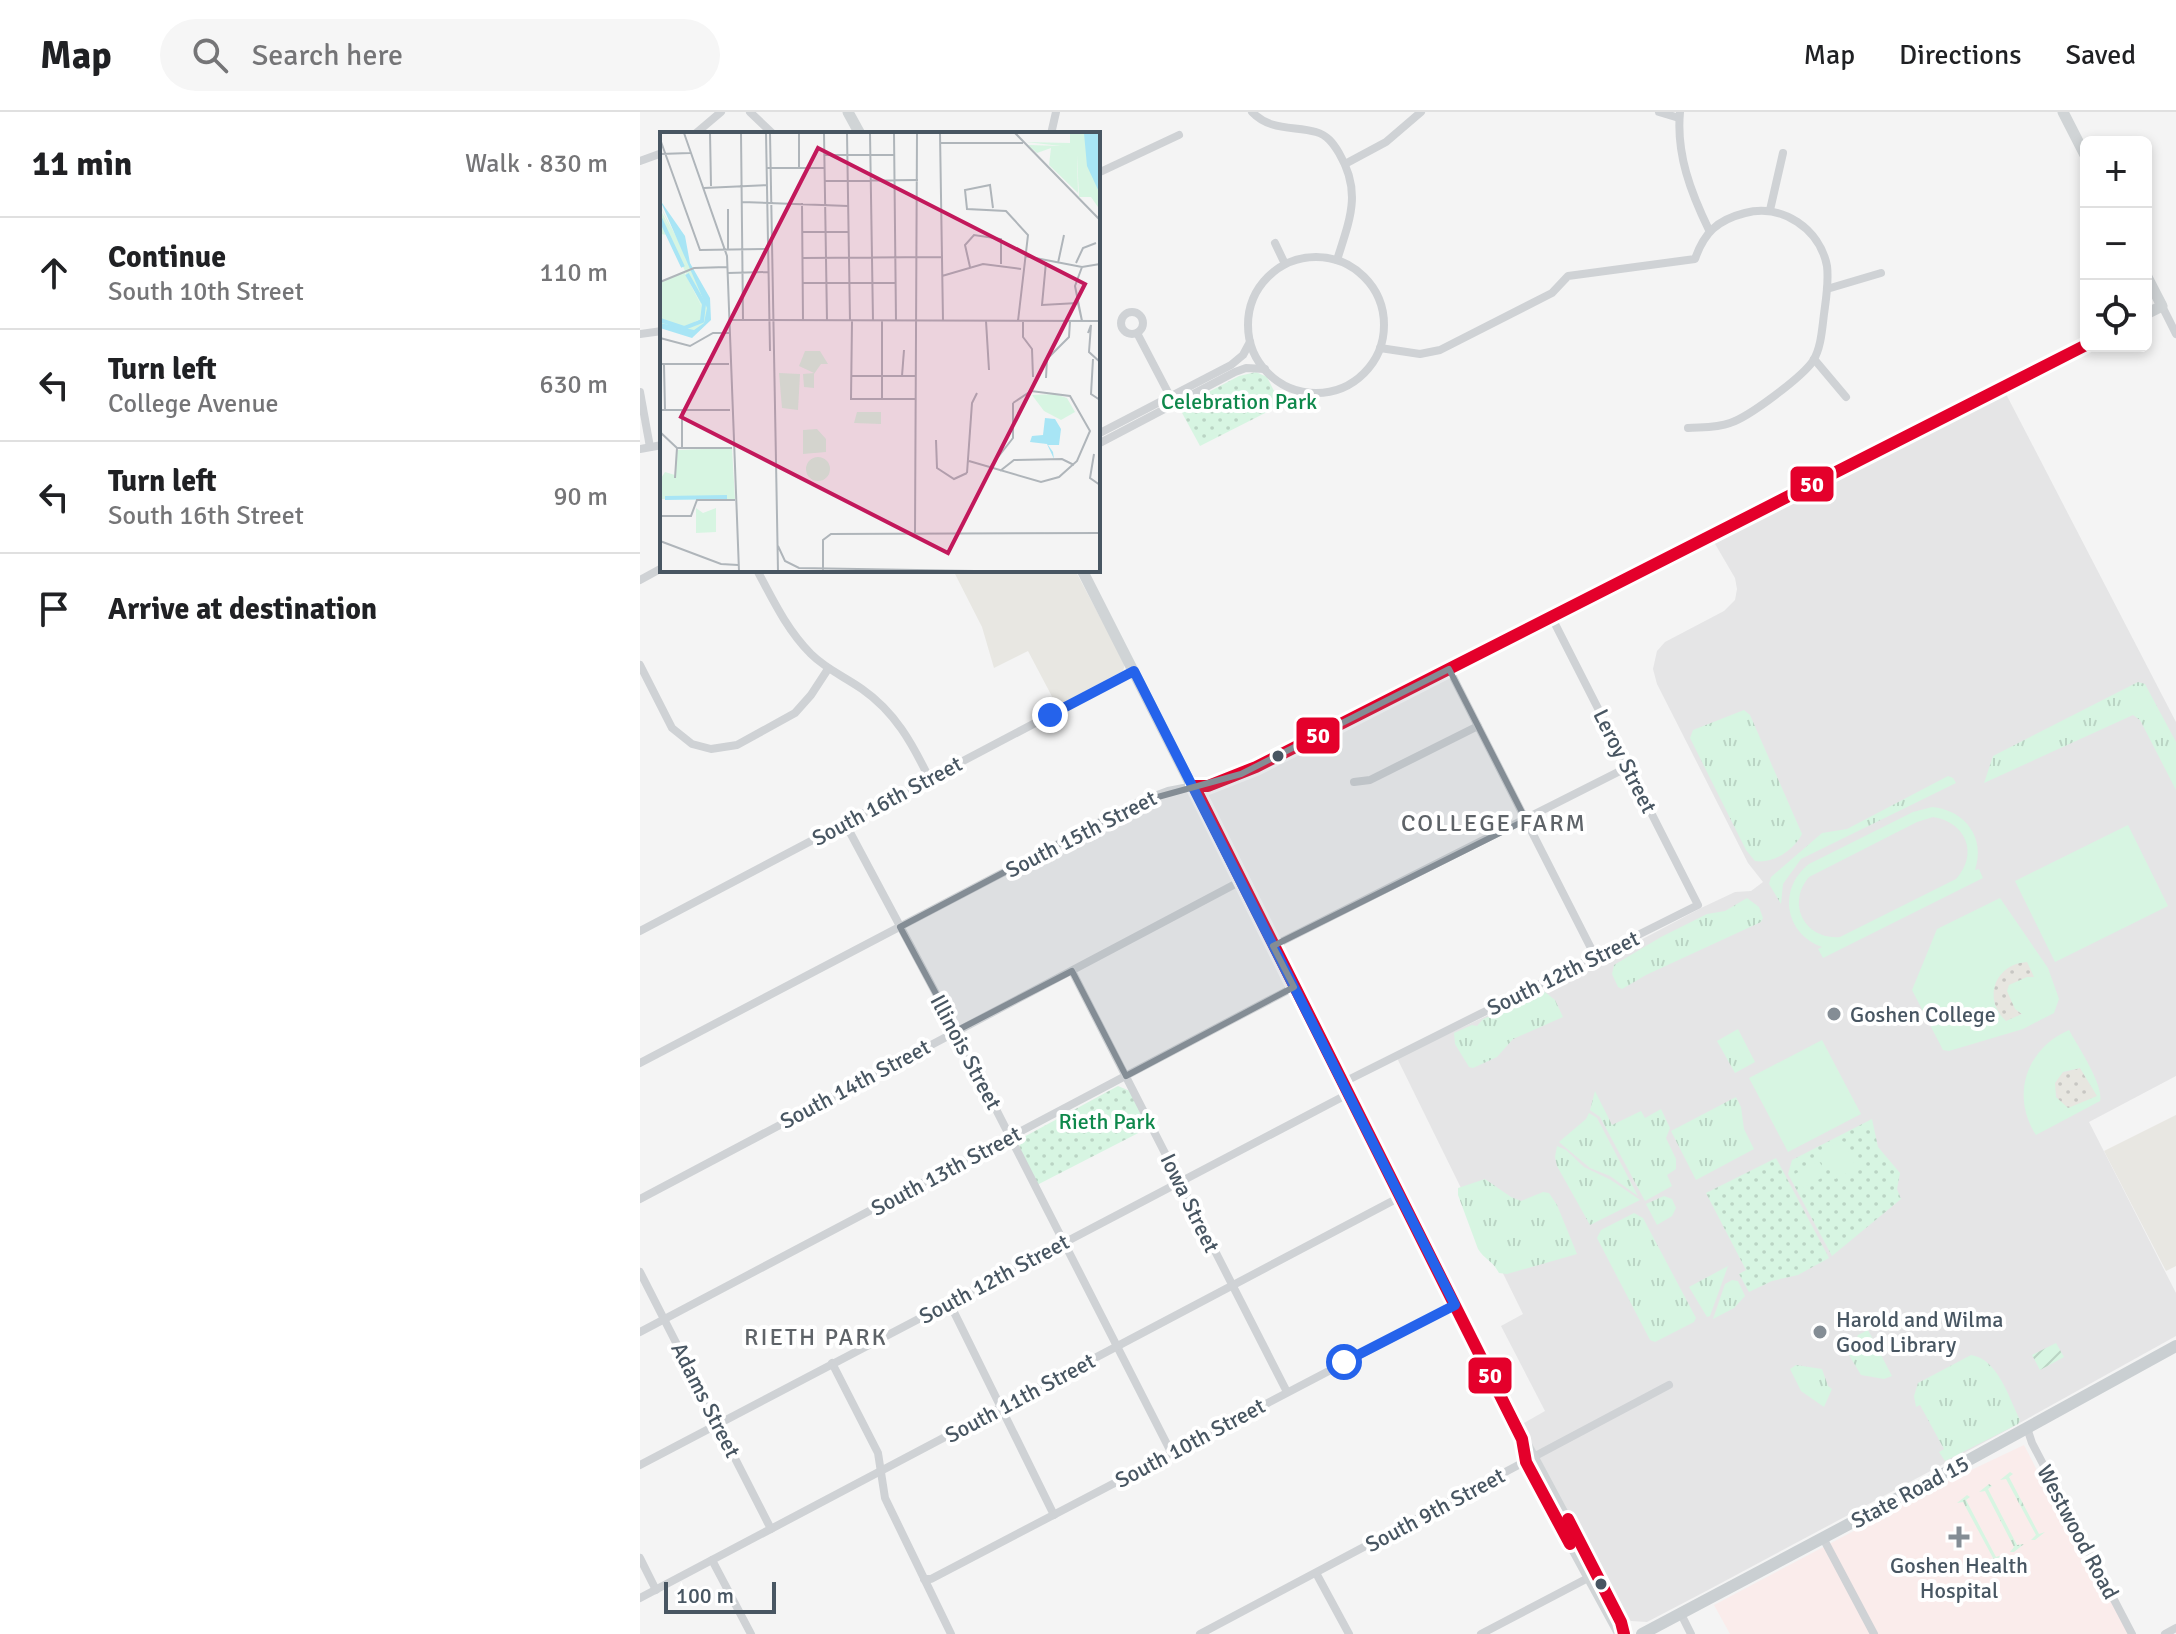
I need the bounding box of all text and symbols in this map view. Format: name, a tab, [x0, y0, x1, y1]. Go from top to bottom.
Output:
search box	[160, 19, 720, 91]
text: Map	[40, 32, 112, 79]
icon: search	[188, 33, 232, 77]
text: Search here	[252, 37, 403, 74]
text: Map	[1803, 38, 1855, 72]
text: Directions	[1899, 38, 2021, 72]
text: Saved	[2065, 38, 2136, 72]
inset map	[660, 132, 1100, 572]
map controls	[2080, 136, 2152, 352]
button: +	[2080, 136, 2152, 208]
text: 11 min	[32, 143, 132, 185]
text: Walk · 830 m	[465, 148, 608, 180]
button: −	[2080, 208, 2152, 280]
text: Continue	[108, 239, 226, 276]
icon: ahead	[32, 251, 76, 295]
text: 110 m	[539, 257, 608, 289]
text: South 10th Street	[108, 276, 304, 308]
button: locate	[2080, 280, 2152, 352]
text: Turn left	[108, 351, 217, 388]
icon: left	[32, 363, 76, 407]
text: 630 m	[539, 369, 608, 401]
text: College Avenue	[108, 388, 279, 420]
park label: Celebration Park	[1161, 388, 1317, 415]
text: Turn left	[108, 463, 217, 500]
line badge: 50	[1789, 465, 1835, 503]
text: 50	[1800, 471, 1824, 498]
icon: left	[32, 475, 76, 519]
text: 90 m	[553, 481, 608, 513]
text: South 16th Street	[108, 500, 304, 532]
icon: arrive	[32, 587, 76, 631]
text: Arrive at destination	[108, 591, 377, 628]
route end	[1032, 697, 1068, 733]
street label: Leroy Street	[1587, 704, 1663, 818]
line badge: 50	[1295, 716, 1341, 755]
text: 50	[1306, 722, 1330, 749]
unlabelled marker	[1270, 748, 1286, 764]
street label: South 16th Street	[807, 750, 967, 852]
street label: South 15th Street	[1001, 784, 1161, 884]
district label: COLLEGE FARM	[1401, 808, 1587, 838]
street label: South 12th Street	[1483, 924, 1644, 1021]
street label: Illinois Street	[924, 990, 1008, 1114]
place label: Goshen College	[1850, 1001, 1996, 1028]
marker: Goshen College	[1825, 1005, 1843, 1023]
street label: South 14th Street	[775, 1033, 935, 1135]
park label: Rieth Park	[1059, 1108, 1155, 1135]
street label: South 13th Street	[866, 1120, 1026, 1222]
street label: Iowa Street	[1154, 1149, 1226, 1257]
street label: South 12th Street	[914, 1228, 1074, 1330]
place label: Harold and Wilma Good Library	[1836, 1306, 2003, 1358]
district label: RIETH PARK	[744, 1322, 888, 1352]
marker: Harold and Wilma Good Library	[1811, 1323, 1829, 1341]
street label: Adams Street	[665, 1338, 747, 1462]
route start	[1326, 1344, 1362, 1380]
street label: South 11th Street	[940, 1347, 1100, 1449]
line badge: 50	[1467, 1356, 1513, 1395]
text: 50	[1478, 1362, 1502, 1389]
street label: South 10th Street	[1110, 1392, 1270, 1494]
street label: State Road 15	[1846, 1450, 1974, 1534]
street label: Westwood Road	[2031, 1460, 2125, 1604]
street label: South 9th Street	[1361, 1462, 1510, 1558]
marker: Goshen Health Hospital	[1948, 1526, 1970, 1548]
place label: Goshen Health Hospital	[1890, 1552, 2028, 1604]
unlabelled marker	[1593, 1576, 1609, 1592]
scale bar	[664, 1578, 776, 1614]
text: 100 m	[676, 1582, 734, 1609]

